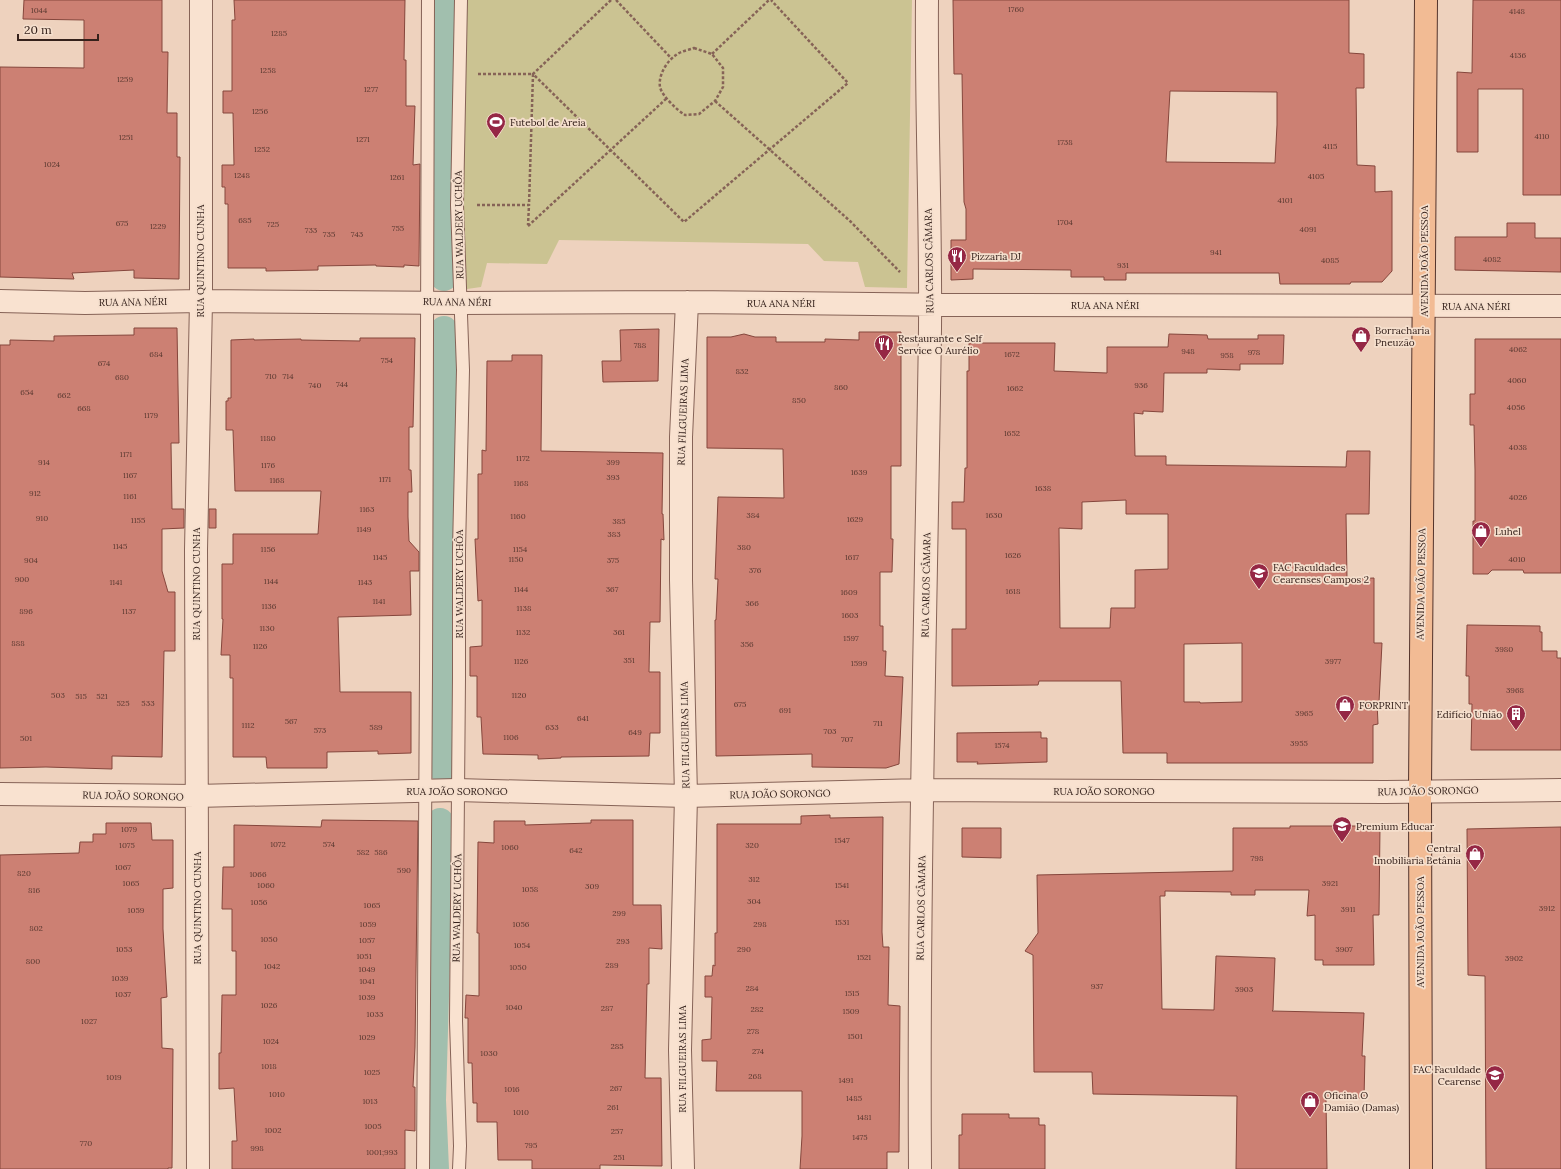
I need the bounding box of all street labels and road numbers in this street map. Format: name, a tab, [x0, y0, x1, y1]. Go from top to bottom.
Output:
street label: RUA WALDERY UCHÔA	[452, 170, 466, 280]
street label: RUA QUINTINO CUNHA	[194, 204, 207, 317]
street label: AVENIDA JOÃO PESSOA	[1418, 204, 1431, 318]
street label: RUA CARLOS CÂMARA	[922, 208, 936, 314]
street label: RUA ANA NÉRI	[99, 295, 167, 309]
street label: RUA ANA NÉRI	[423, 295, 491, 309]
street label: RUA ANA NÉRI	[747, 297, 815, 310]
street label: RUA ANA NÉRI	[1071, 299, 1139, 312]
street label: RUA ANA NÉRI	[1442, 300, 1510, 313]
street label: RUA FILGUEIRAS LIMA	[675, 357, 691, 466]
street label: RUA QUINTINO CUNHA	[190, 527, 203, 640]
street label: AVENIDA JOÃO PESSOA	[1414, 527, 1428, 641]
street label: RUA WALDERY UCHÔA	[453, 529, 466, 638]
street label: RUA CARLOS CÂMARA	[919, 532, 933, 638]
street label: RUA FILGUEIRAS LIMA	[678, 680, 692, 789]
street label: RUA JOÃO SORONGO	[1377, 784, 1479, 798]
street label: RUA JOÃO SORONGO	[406, 785, 508, 798]
street label: RUA JOÃO SORONGO	[1053, 785, 1155, 798]
street label: RUA JOÃO SORONGO	[729, 787, 831, 801]
street label: RUA JOÃO SORONGO	[82, 789, 184, 803]
street label: RUA QUINTINO CUNHA	[191, 851, 204, 964]
street label: RUA WALDERY UCHÔA	[450, 853, 464, 963]
street label: RUA CARLOS CÂMARA	[914, 855, 928, 961]
street label: AVENIDA JOÃO PESSOA	[1414, 875, 1427, 989]
street label: RUA FILGUEIRAS LIMA	[676, 1005, 689, 1113]

